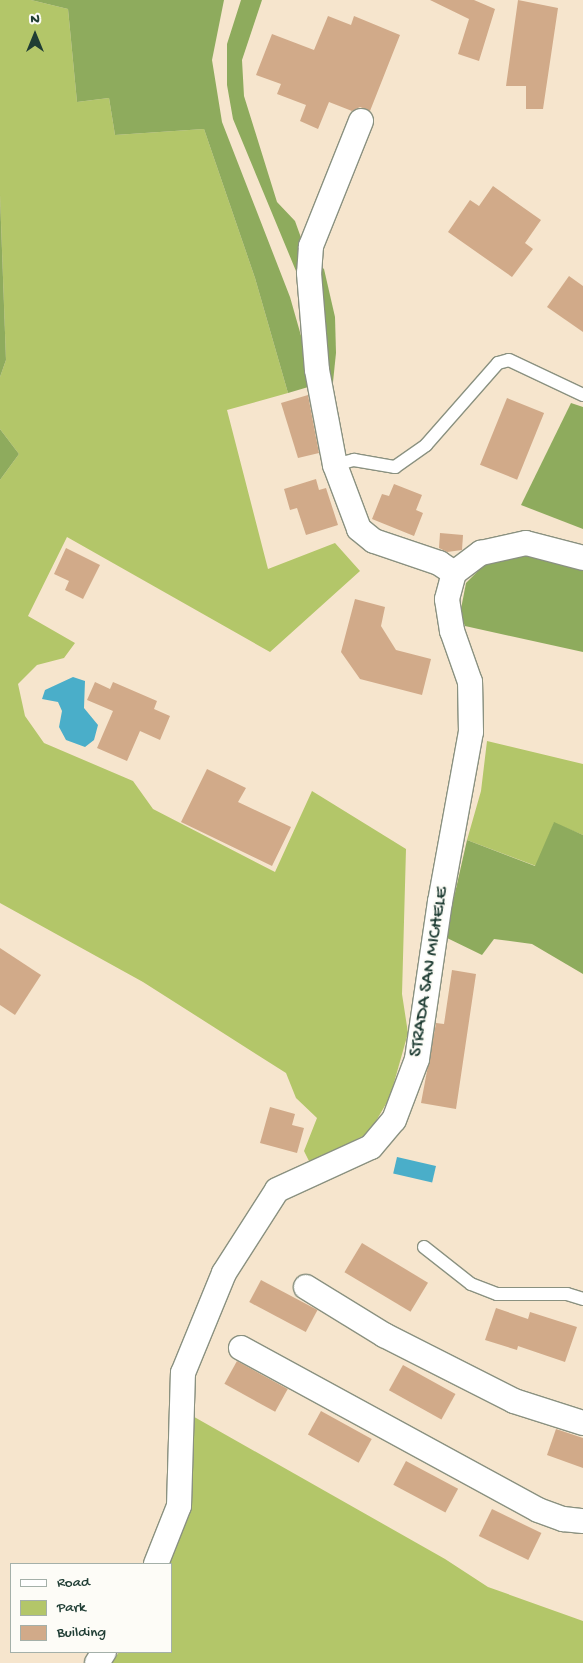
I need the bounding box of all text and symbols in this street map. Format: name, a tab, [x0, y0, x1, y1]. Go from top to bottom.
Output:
north arrow	[10, 10, 60, 60]
text: N	[30, 11, 40, 28]
street label: STRADA SAN MICHELE	[405, 885, 455, 1059]
legend	[10, 1563, 172, 1653]
text: Road	[57, 1574, 90, 1592]
text: Park	[57, 1599, 86, 1617]
text: Building	[57, 1624, 106, 1642]

